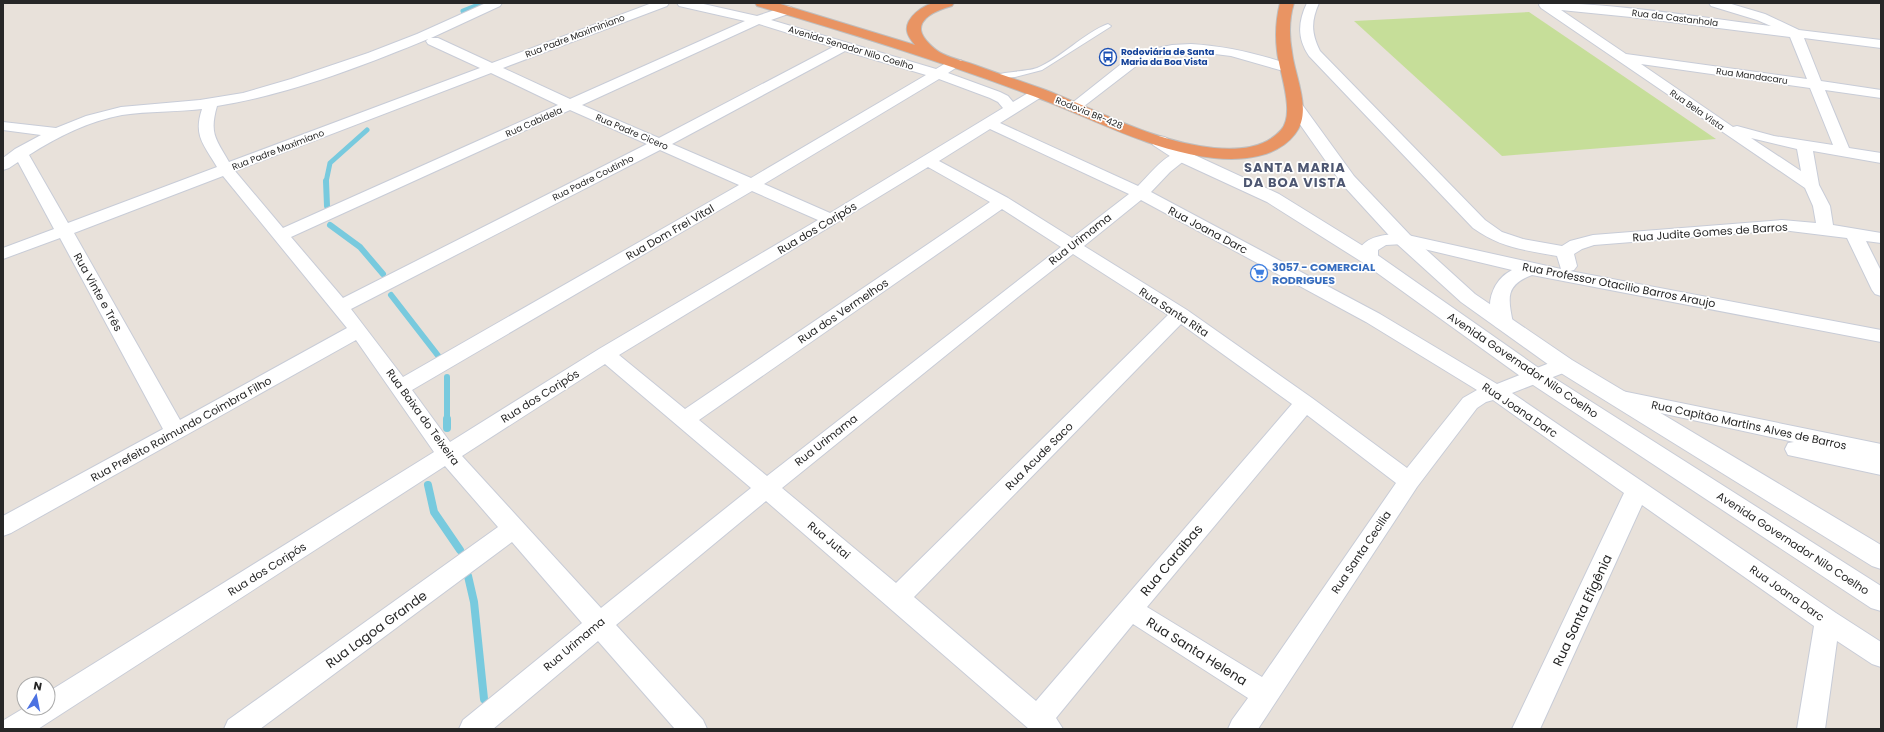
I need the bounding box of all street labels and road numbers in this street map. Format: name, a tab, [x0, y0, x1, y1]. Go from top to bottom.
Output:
street label: Rua da Castanhola	[1631, 7, 1719, 29]
street label: Rua Padre Maximiniano	[523, 11, 627, 61]
street label: Avenida Senador Nilo Coelho	[787, 23, 915, 73]
street label: Rua Mandacaru	[1715, 65, 1789, 87]
street label: Rua Bela Vista	[1667, 87, 1727, 133]
street label: Rodovia BR-428	[1054, 94, 1125, 132]
street label: Rua Cabidela	[504, 104, 564, 140]
street label: Rua Padre Cicero	[594, 111, 670, 153]
street label: Rua Padre Maximiano	[230, 127, 326, 173]
street label: Rua Padre Coutinho	[550, 152, 636, 204]
street label: Rua dos Coripós	[774, 198, 860, 258]
street label: Rua Dom Frei Vital	[623, 200, 717, 264]
street label: Rua Joana Darc	[1165, 202, 1251, 258]
street label: Rua Urimama	[1045, 209, 1115, 269]
street label: Rua Judite Gomes de Barros	[1632, 219, 1788, 245]
street label: Rua Vinte e Três	[70, 250, 126, 334]
street label: Rua Professor Otacilio Barros Araujo	[1521, 258, 1717, 312]
street label: Rua dos Vermelhos	[794, 275, 892, 347]
street label: Rua Santa Rita	[1136, 283, 1212, 341]
street label: Avenida Governador Nilo Coelho	[1444, 308, 1602, 422]
street label: Rua Baixa do Teixeira	[382, 365, 464, 469]
street label: Rua dos Coripós	[498, 365, 583, 427]
street label: Rua Prefeito Raimundo Coimbra Filho	[88, 372, 274, 486]
street label: Rua Joana Darc	[1479, 379, 1561, 441]
street label: Rua Capitão Martins Alves de Barros	[1650, 396, 1848, 454]
street label: Rua Urimama	[791, 410, 861, 470]
street label: Rua Acude Saco	[1002, 419, 1076, 493]
street label: Avenida Governador Nilo Coelho	[1714, 488, 1872, 598]
street label: Rua Santa Cecilia	[1327, 507, 1395, 597]
street label: Rua Jutai	[804, 517, 854, 563]
street label: Rua Caraibas	[1136, 520, 1207, 600]
street label: Rua dos Coripós	[225, 538, 310, 600]
street label: Rua Santa Efigênia	[1548, 551, 1617, 669]
street label: Rua Joana Darc	[1746, 561, 1828, 625]
street label: Rua Lagoa Grande	[322, 586, 431, 673]
street label: Rua Urimama	[540, 613, 608, 675]
street label: Rua Santa Helena	[1143, 613, 1251, 690]

